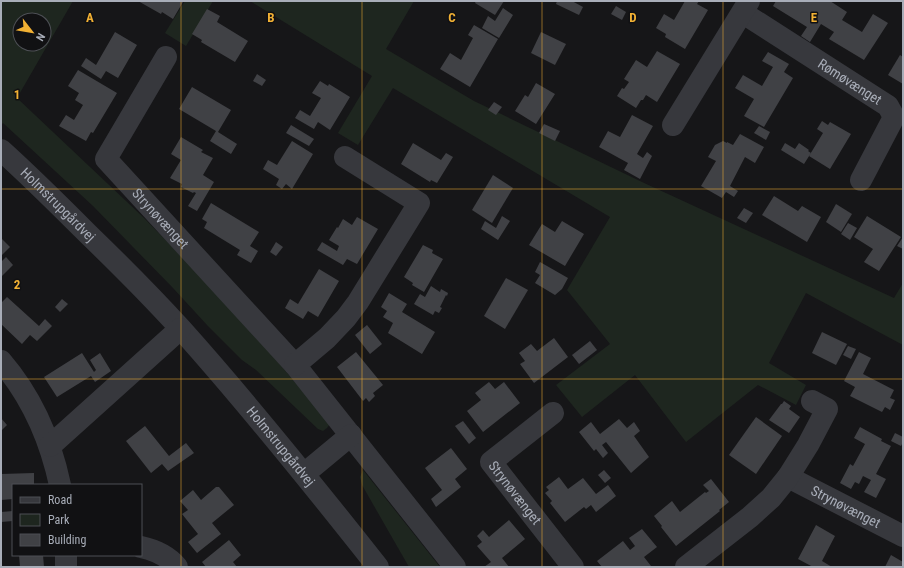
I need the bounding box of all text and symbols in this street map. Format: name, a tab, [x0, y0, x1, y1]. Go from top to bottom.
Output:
text: A	[86, 10, 94, 25]
text: B	[267, 10, 275, 25]
text: C	[448, 10, 456, 25]
text: D	[629, 10, 637, 25]
text: E	[811, 10, 818, 25]
north arrow	[12, 12, 52, 52]
text: N	[33, 31, 47, 43]
street label: Rømøvænget	[815, 55, 885, 108]
text: 1	[14, 87, 20, 102]
street label: Holmstrupgårdvej	[17, 164, 99, 245]
street label: Strynøvænget	[129, 185, 192, 252]
text: 2	[14, 277, 21, 292]
street label: Holmstrupgårdvej	[244, 403, 318, 489]
street label: Strynøvænget	[485, 458, 545, 528]
street label: Strynøvænget	[808, 482, 883, 531]
legend	[12, 484, 142, 556]
text: Road	[48, 493, 72, 507]
text: Park	[48, 513, 70, 527]
text: Building	[48, 533, 86, 547]

